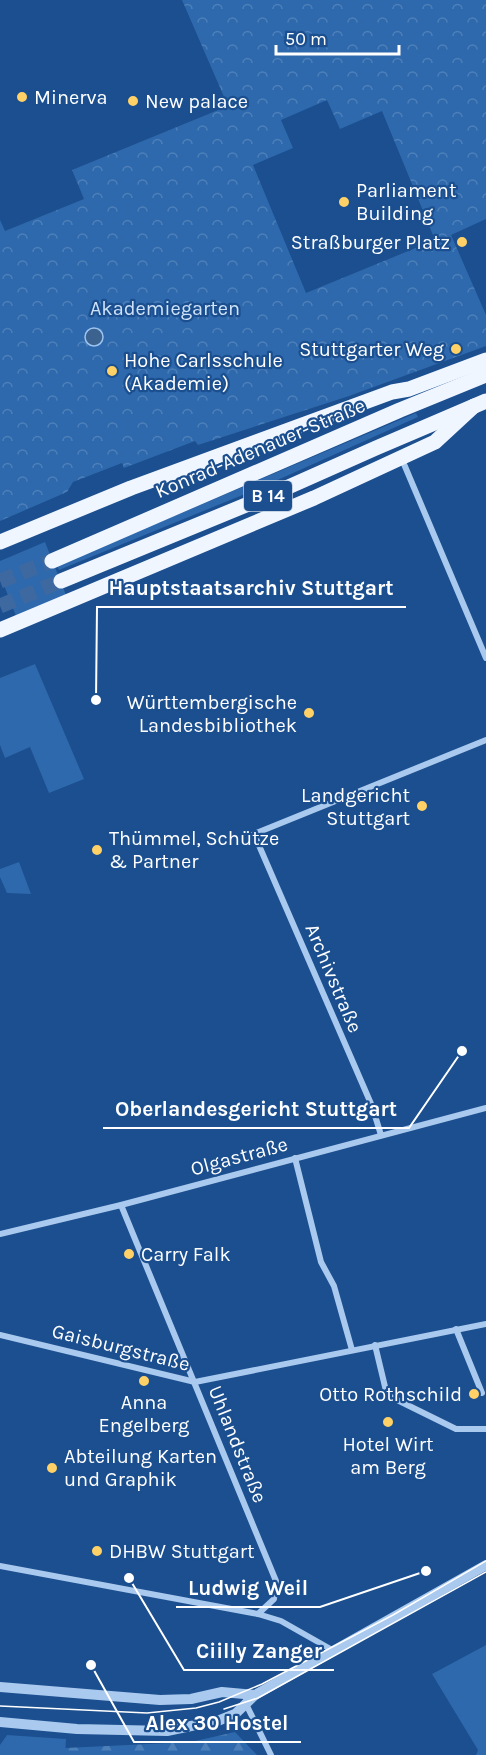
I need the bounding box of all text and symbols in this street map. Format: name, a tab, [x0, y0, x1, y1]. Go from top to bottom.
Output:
scale bar	[276, 18, 399, 56]
text: 50 m	[285, 28, 327, 50]
place label: Minerva	[34, 86, 108, 109]
marker: Minerva	[15, 90, 29, 104]
place label: New palace	[145, 90, 248, 113]
marker: New palace	[126, 94, 140, 108]
place label: Parliament Building	[356, 179, 457, 225]
marker: Parliament Building	[337, 195, 351, 209]
place label: Straßburger Platz	[291, 231, 450, 254]
marker: Straßburger Platz	[455, 235, 469, 249]
park label: Akademiegarten	[90, 297, 240, 320]
place label: Stuttgarter Weg	[299, 338, 444, 361]
marker: Stuttgarter Weg	[449, 342, 463, 356]
place label: Hohe Carlsschule (Akademie)	[124, 349, 283, 395]
marker: Hohe Carlsschule (Akademie)	[105, 364, 119, 378]
street label: Konrad-Adenauer-Straße	[152, 394, 369, 503]
road number: B 14	[244, 481, 292, 511]
callout: Hauptstaatsarchiv Stuttgart	[97, 568, 406, 607]
text: Hauptstaatsarchiv Stuttgart	[109, 576, 393, 600]
place label: Württembergische Landesbibliothek	[127, 691, 297, 737]
marker: Württembergische Landesbibliothek	[302, 706, 316, 720]
place label: Landgericht Stuttgart	[301, 784, 410, 830]
marker: Landgericht Stuttgart	[415, 799, 429, 813]
place label: Thümmel, Schütze & Partner	[109, 827, 279, 873]
marker: Thümmel, Schütze & Partner	[90, 843, 104, 857]
street label: Archivstraße	[300, 920, 367, 1036]
callout: Oberlandesgericht Stuttgart	[103, 1089, 409, 1128]
text: Oberlandesgericht Stuttgart	[115, 1097, 397, 1121]
street label: Olgastraße	[188, 1132, 290, 1180]
place label: Carry Falk	[141, 1243, 231, 1266]
marker: Carry Falk	[122, 1247, 136, 1261]
street label: Gaisburgstraße	[50, 1319, 192, 1376]
marker: Anna Engelberg	[137, 1374, 151, 1388]
street label: Uhlandstraße	[204, 1382, 272, 1506]
place label: Otto Rothschild	[319, 1383, 462, 1406]
marker: Otto Rothschild	[467, 1387, 481, 1401]
place label: Anna Engelberg	[99, 1391, 189, 1437]
marker: Hotel Wirt am Berg	[381, 1415, 395, 1429]
place label: Hotel Wirt am Berg	[342, 1433, 434, 1479]
place label: Abteilung Karten und Graphik	[64, 1445, 217, 1491]
marker: Abteilung Karten und Graphik	[45, 1461, 59, 1475]
place label: DHBW Stuttgart	[109, 1540, 255, 1563]
marker: DHBW Stuttgart	[90, 1544, 104, 1558]
callout: Ludwig Weil	[176, 1568, 320, 1607]
text: Ludwig Weil	[188, 1576, 308, 1600]
callout: Ciilly Zanger	[184, 1631, 334, 1670]
text: Ciilly Zanger	[196, 1639, 323, 1663]
callout: Alex 30 Hostel	[134, 1703, 301, 1742]
text: Alex 30 Hostel	[146, 1711, 288, 1735]

